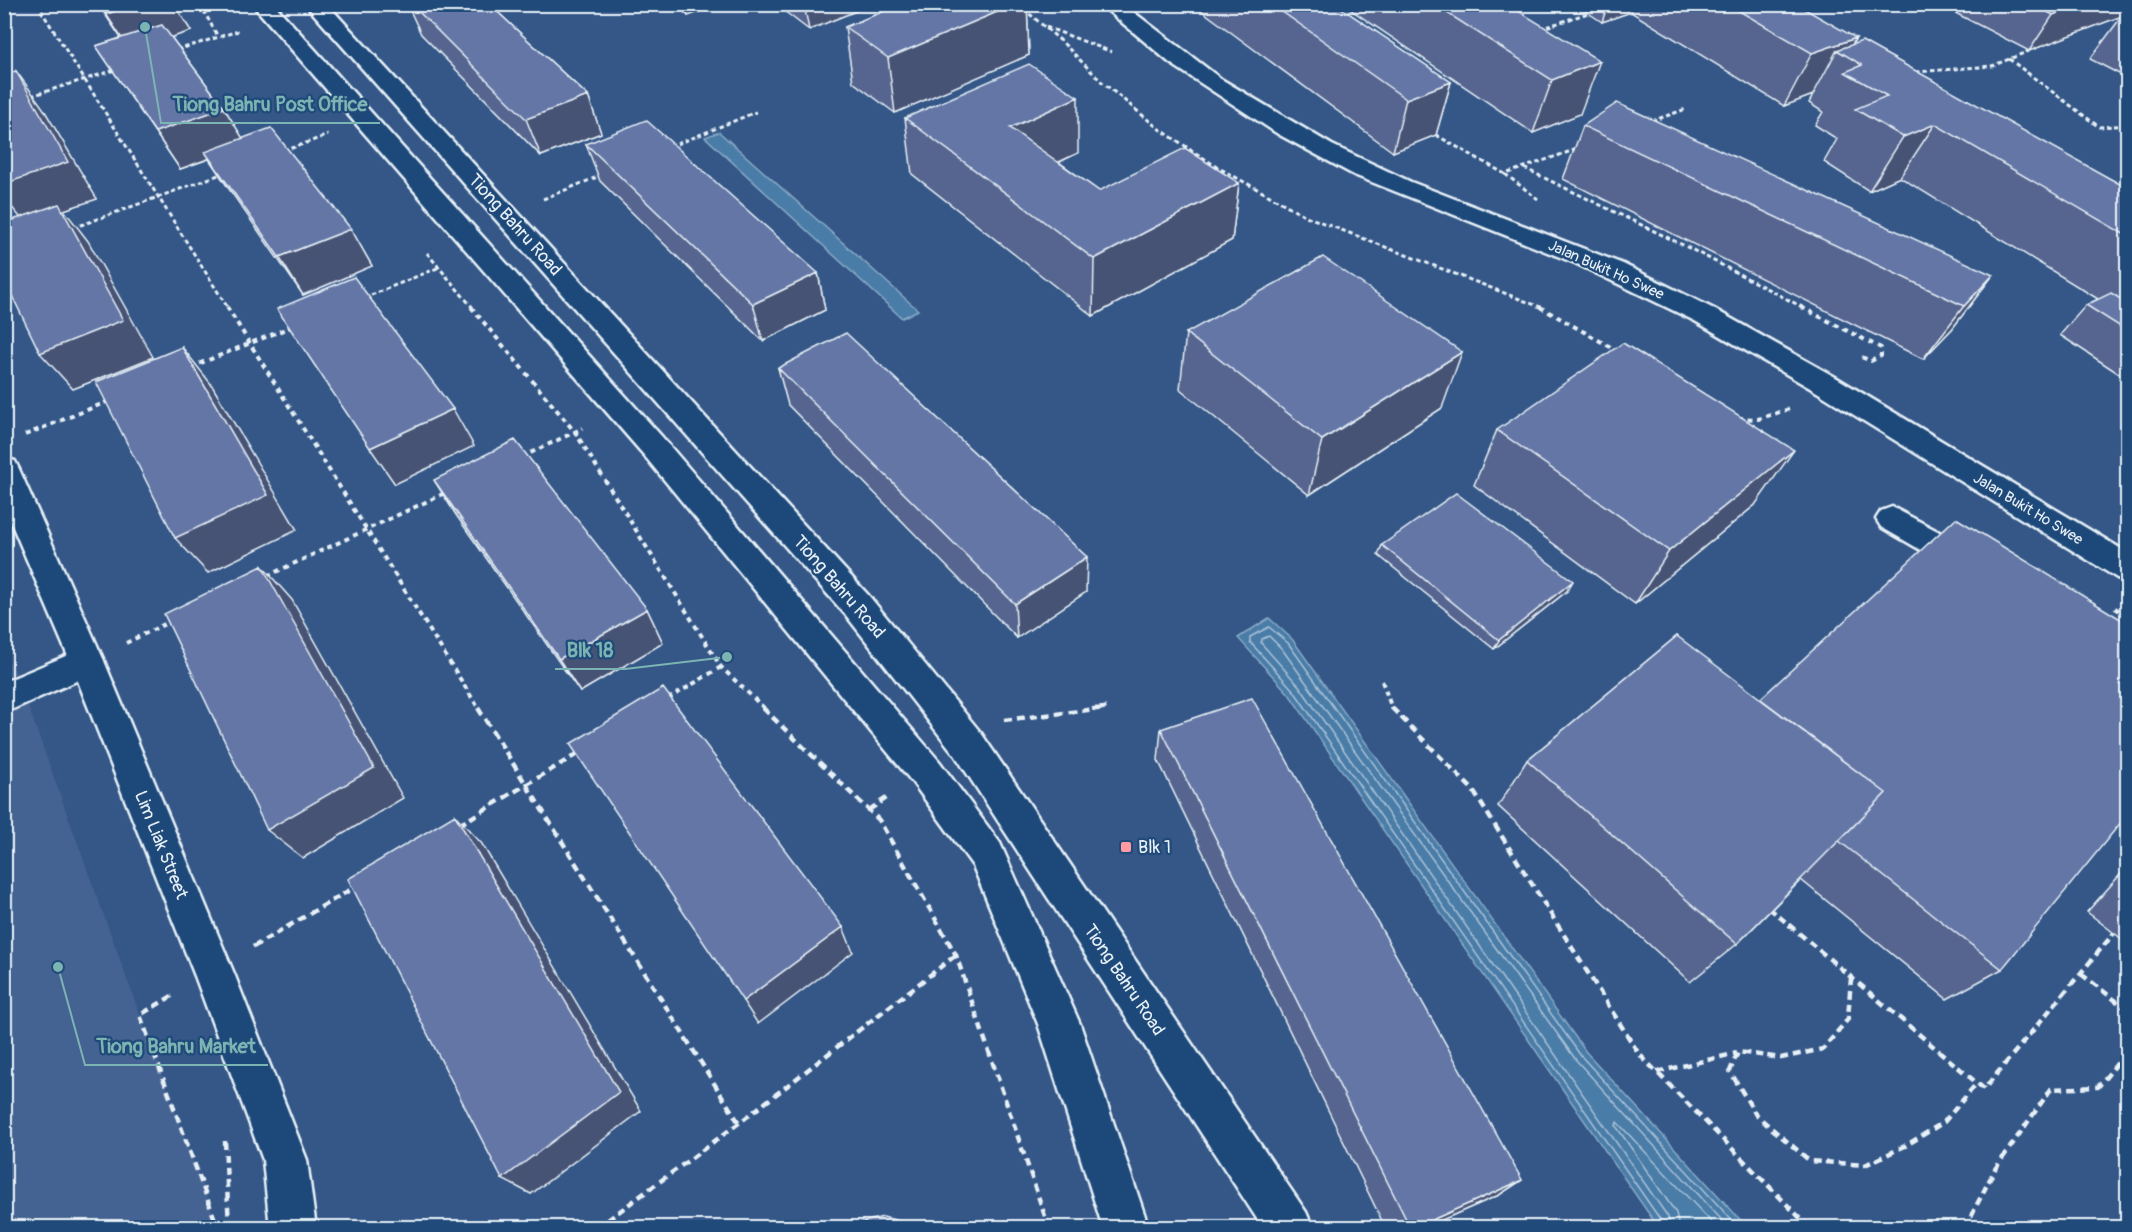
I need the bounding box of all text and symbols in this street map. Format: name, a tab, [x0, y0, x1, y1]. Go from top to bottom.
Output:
callout: Tiong Bahru Post Office	[161, 85, 380, 123]
text: Tiong Bahru Post Office	[172, 92, 369, 117]
street label: Tiong Bahru Road	[463, 169, 567, 281]
street label: Jalan Bukit Ho Swee	[1545, 236, 1667, 304]
street label: Jalan Bukit Ho Swee	[1970, 469, 2087, 550]
street label: Tiong Bahru Road	[788, 531, 890, 643]
callout: Blk 18	[555, 631, 625, 669]
text: Blk 18	[567, 638, 613, 663]
street label: Lim Liak Street	[129, 787, 193, 903]
place label: Blk 1	[1138, 836, 1171, 859]
marker: Blk 1	[1119, 840, 1133, 854]
street label: Tiong Bahru Road	[1078, 920, 1170, 1040]
callout: Tiong Bahru Market	[85, 1027, 268, 1065]
text: Tiong Bahru Market	[95, 1034, 257, 1059]

